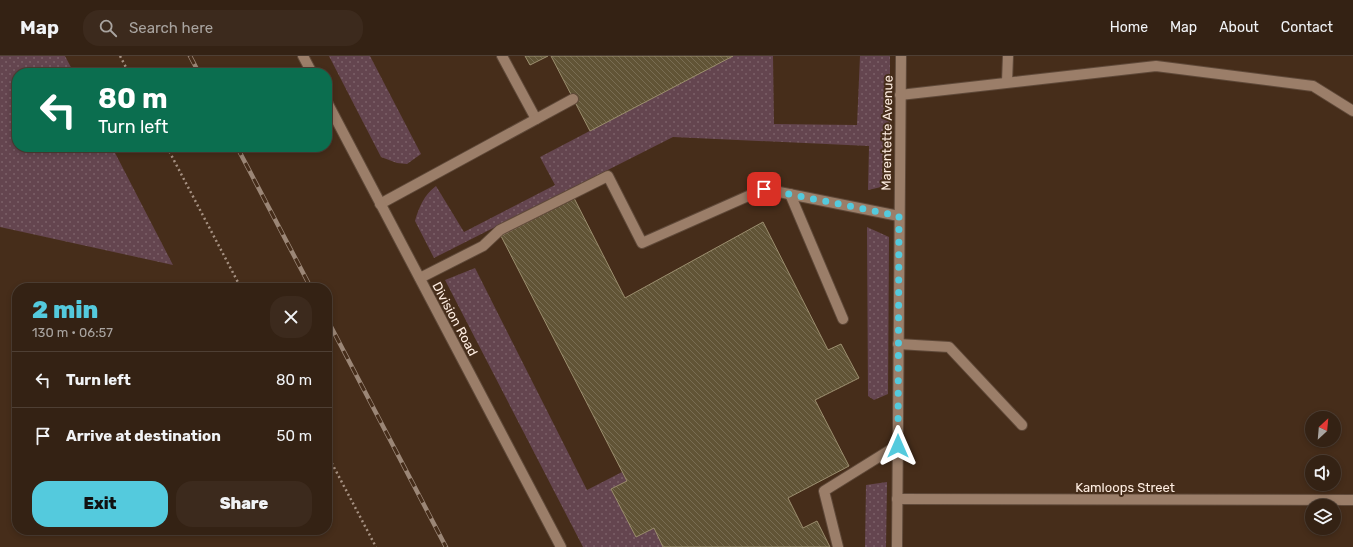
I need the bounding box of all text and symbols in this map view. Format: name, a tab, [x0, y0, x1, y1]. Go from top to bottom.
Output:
search box	[83, 10, 363, 46]
text: Map	[20, 16, 59, 39]
icon: search	[97, 17, 119, 39]
text: Search here	[129, 19, 213, 37]
text: Home	[1110, 19, 1148, 36]
text: Map	[1170, 19, 1197, 36]
text: About	[1219, 19, 1259, 36]
text: Contact	[1281, 19, 1333, 36]
street label: Marentette Avenue	[878, 75, 896, 191]
text: 80 m	[98, 82, 168, 115]
icon: left	[32, 84, 84, 136]
text: Turn left	[98, 116, 168, 138]
pin	[747, 172, 781, 206]
icon: arrive	[753, 178, 775, 200]
street label: Division Road	[429, 279, 481, 359]
text: 2 min	[32, 296, 98, 324]
button: close	[270, 296, 312, 338]
text: 130 m · 06:57	[32, 325, 113, 340]
icon: left	[32, 369, 54, 391]
text: Turn left	[66, 371, 131, 389]
text: 80 m	[276, 371, 312, 389]
north arrow	[1305, 411, 1341, 447]
map controls	[1305, 411, 1341, 535]
icon: arrive	[32, 425, 54, 447]
position arrow	[877, 425, 919, 467]
text: Arrive at destination	[66, 427, 221, 445]
text: 50 m	[277, 427, 312, 445]
button: sound	[1305, 455, 1341, 491]
street label: Kamloops Street	[1075, 480, 1175, 495]
button: Exit	[32, 481, 168, 527]
button: Share	[176, 481, 312, 527]
button: layers	[1305, 499, 1341, 535]

